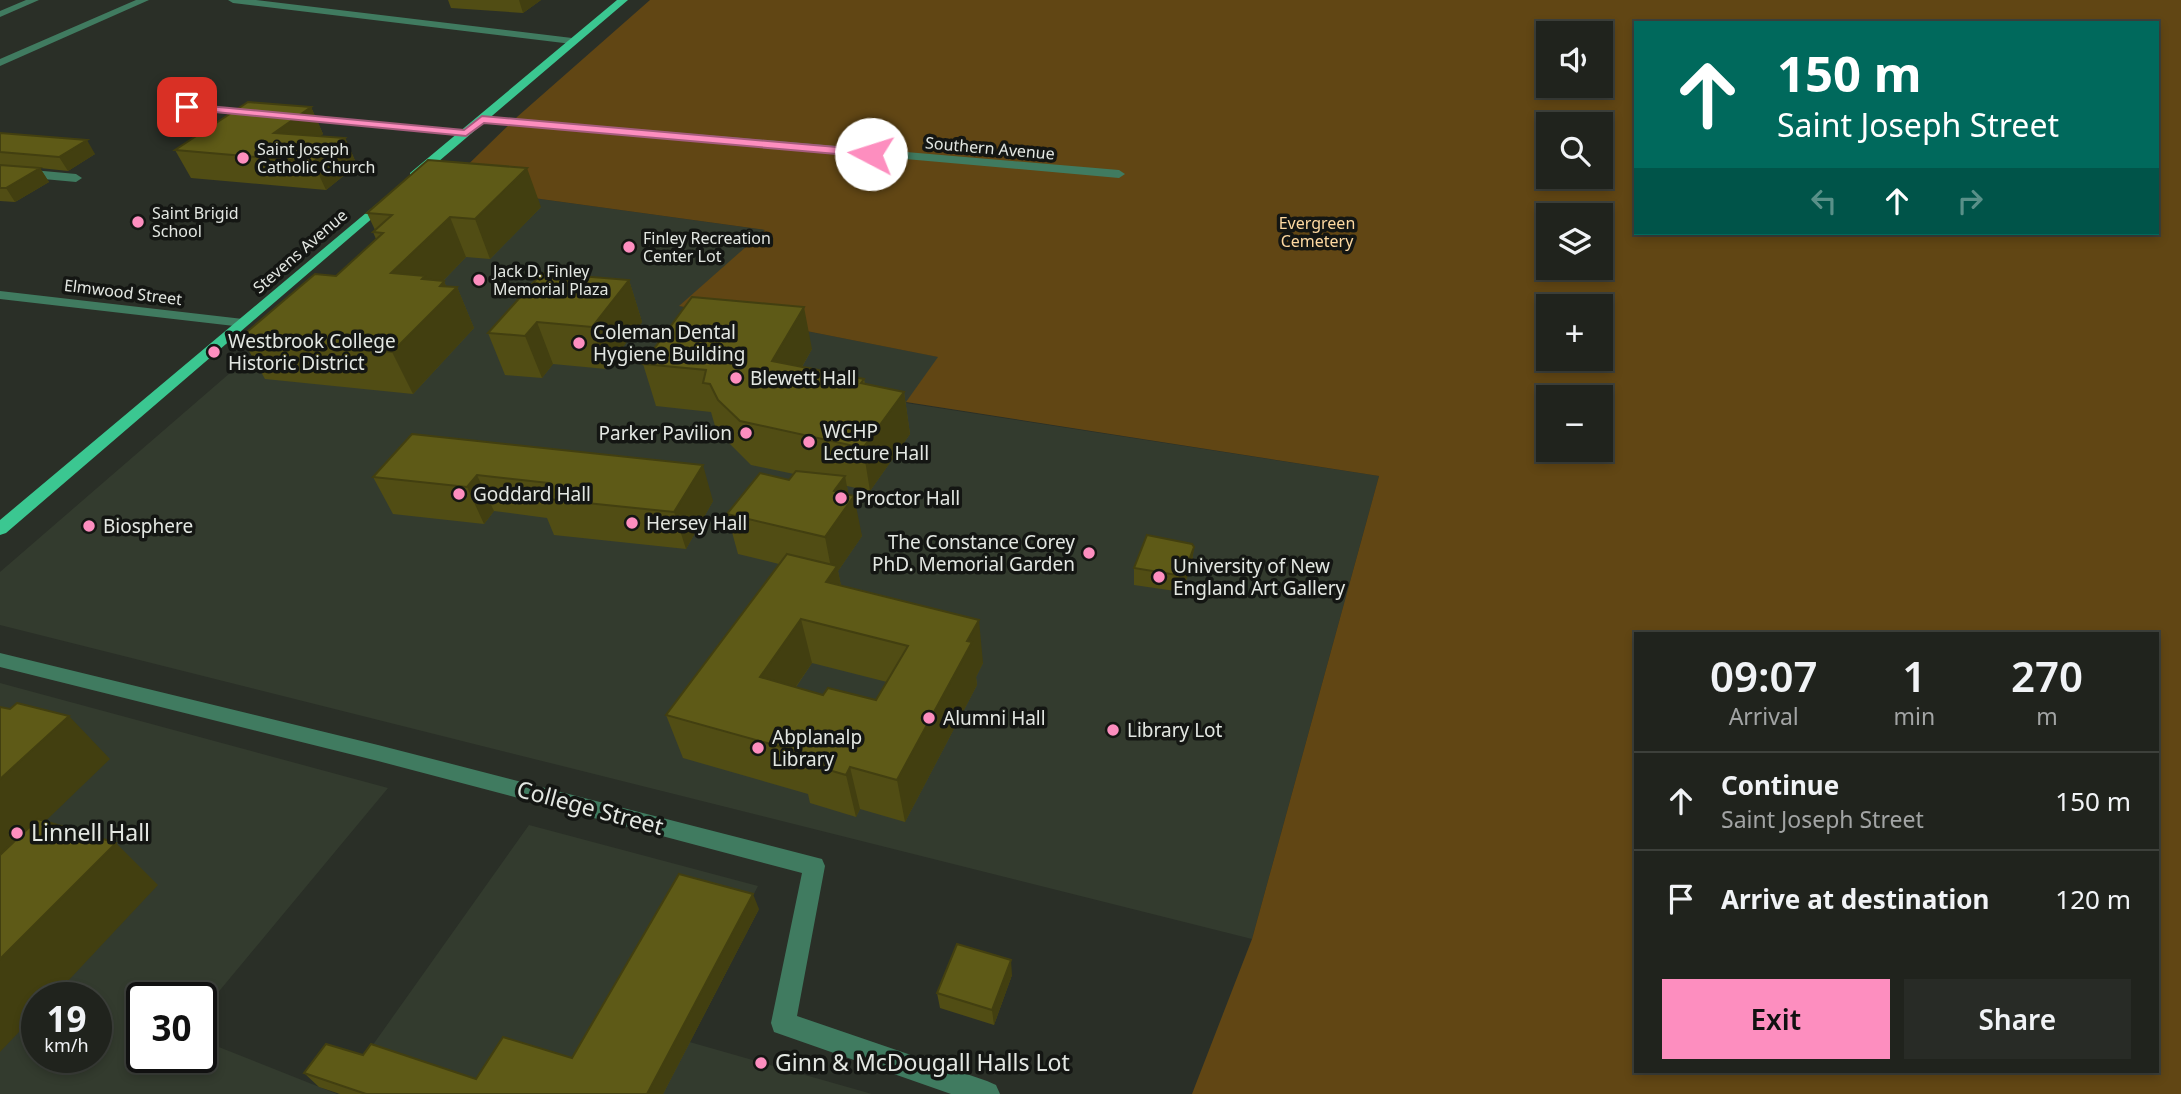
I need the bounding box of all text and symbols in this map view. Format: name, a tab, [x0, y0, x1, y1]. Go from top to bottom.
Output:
map controls	[1536, 21, 1613, 462]
button: sound	[1536, 21, 1613, 98]
text: 150 m	[1777, 40, 1922, 106]
icon: ahead	[1662, 49, 1753, 140]
pin	[157, 77, 217, 137]
icon: arrive	[168, 88, 206, 126]
text: Saint Joseph Street	[1777, 103, 2059, 146]
button: search	[1536, 112, 1613, 189]
position arrow	[834, 117, 908, 191]
street label: Southern Avenue	[924, 131, 1056, 165]
place label: Saint Joseph Catholic Church	[257, 138, 375, 178]
marker: Saint Joseph Catholic Church	[235, 150, 251, 166]
icon: left	[1805, 182, 1843, 220]
icon: ahead	[1878, 182, 1916, 220]
icon: right	[1951, 182, 1989, 220]
place label: Saint Brigid School	[152, 202, 239, 242]
button: layers	[1536, 203, 1613, 280]
street label: Stevens Avenue	[248, 204, 352, 298]
park label: Evergreen Cemetery	[1279, 212, 1355, 252]
marker: Saint Brigid School	[130, 214, 146, 230]
place label: Finley Recreation Center Lot	[643, 227, 771, 267]
marker: Finley Recreation Center Lot	[621, 239, 637, 255]
place label: Jack D. Finley Memorial Plaza	[491, 260, 608, 300]
marker: Jack D. Finley Memorial Plaza	[471, 272, 487, 288]
street label: Elmwood Street	[63, 274, 183, 310]
button: +	[1536, 294, 1613, 371]
place label: Coleman Dental Hygiene Building	[593, 319, 745, 367]
place label: Westbrook College Historic District	[228, 328, 396, 376]
marker: Coleman Dental Hygiene Building	[571, 335, 587, 351]
marker: Westbrook College Historic District	[206, 344, 222, 360]
place label: Blewett Hall	[750, 365, 856, 391]
marker: Blewett Hall	[728, 370, 744, 386]
button: −	[1536, 385, 1613, 462]
place label: WCHP Lecture Hall	[823, 418, 929, 466]
place label: Parker Pavilion	[599, 420, 732, 446]
marker: Parker Pavilion	[738, 425, 754, 441]
marker: WCHP Lecture Hall	[801, 434, 817, 450]
place label: Goddard Hall	[473, 481, 591, 507]
place label: Proctor Hall	[855, 485, 960, 511]
marker: Goddard Hall	[451, 486, 467, 502]
marker: Proctor Hall	[833, 490, 849, 506]
place label: Hersey Hall	[646, 510, 747, 536]
place label: Biosphere	[103, 513, 193, 539]
marker: Hersey Hall	[624, 515, 640, 531]
marker: Biosphere	[81, 518, 97, 534]
place label: The Constance Corey PhD. Memorial Garden	[872, 529, 1075, 577]
marker: The Constance Corey PhD. Memorial Garden	[1081, 545, 1097, 561]
place label: University of New England Art Gallery	[1173, 553, 1346, 601]
marker: University of New England Art Gallery	[1151, 569, 1167, 585]
text: 09:07	[1710, 647, 1818, 704]
text: 1	[1902, 647, 1926, 704]
text: 270	[2011, 647, 2083, 704]
text: Arrival	[1729, 700, 1799, 732]
text: min	[1893, 700, 1935, 732]
text: m	[2036, 700, 2058, 732]
place label: Alumni Hall	[943, 705, 1046, 731]
marker: Alumni Hall	[921, 710, 937, 726]
place label: Library Lot	[1127, 717, 1223, 743]
marker: Library Lot	[1105, 722, 1121, 738]
place label: Abplanalp Library	[772, 724, 862, 772]
marker: Abplanalp Library	[750, 740, 766, 756]
text: Continue	[1721, 767, 1839, 803]
street label: College Street	[513, 772, 667, 842]
icon: ahead	[1662, 782, 1700, 820]
text: 150 m	[2055, 783, 2131, 819]
text: Saint Joseph Street	[1721, 803, 1924, 835]
place label: Linnell Hall	[31, 816, 150, 848]
marker: Linnell Hall	[9, 825, 25, 841]
icon: arrive	[1662, 880, 1700, 918]
text: Arrive at destination	[1721, 881, 1990, 917]
text: 120 m	[2055, 881, 2131, 917]
button: Exit	[1662, 979, 1890, 1059]
button: Share	[1904, 979, 2131, 1059]
speed limit sign: 30	[126, 982, 217, 1073]
text: 19	[46, 995, 87, 1042]
text: km/h	[44, 1033, 89, 1057]
place label: Ginn & McDougall Halls Lot	[775, 1046, 1070, 1078]
marker: Ginn & McDougall Halls Lot	[753, 1055, 769, 1071]

